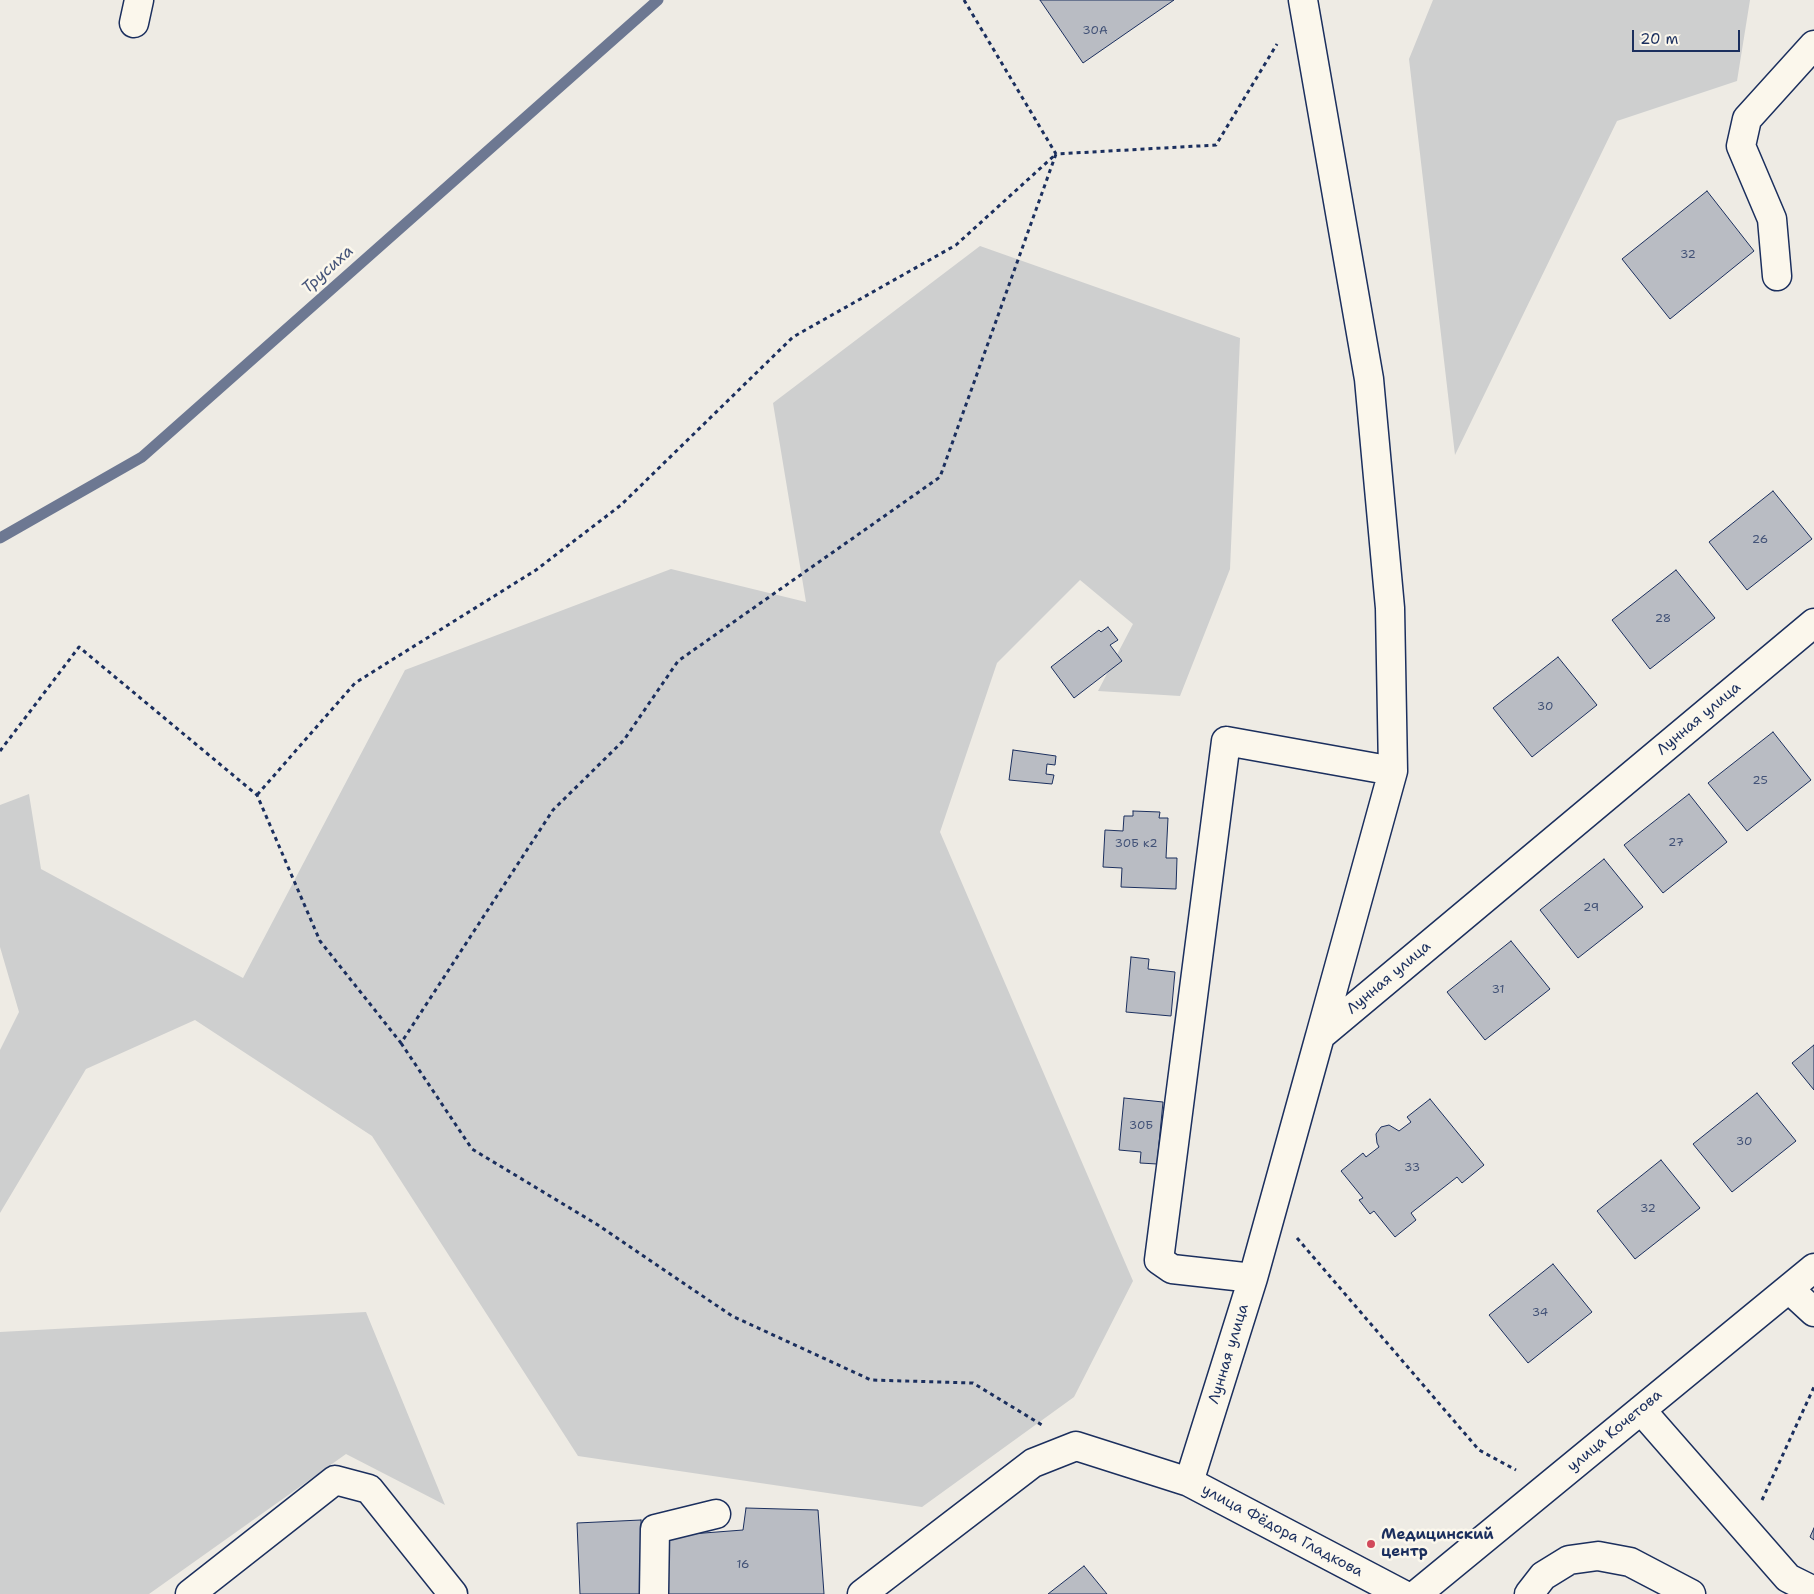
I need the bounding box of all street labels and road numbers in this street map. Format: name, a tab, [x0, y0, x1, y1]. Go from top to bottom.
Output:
street label: Лунная улица	[1653, 679, 1745, 759]
street label: Лунная улица	[1343, 938, 1435, 1018]
street label: Лунная улица	[1205, 1302, 1253, 1406]
street label: улица Кочетова	[1564, 1386, 1666, 1476]
street label: улица Фёдора Гладкова	[1198, 1481, 1366, 1581]

